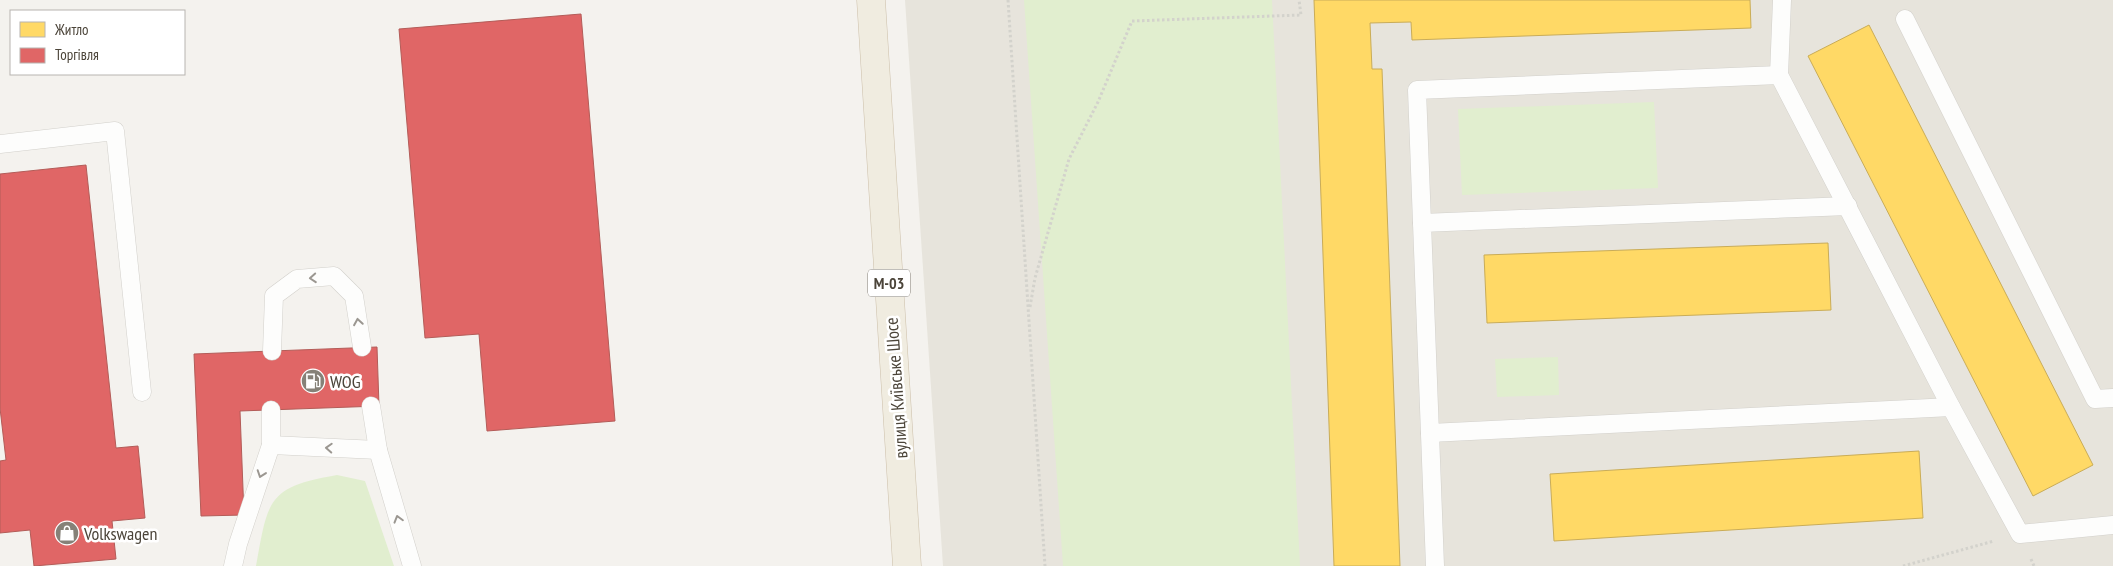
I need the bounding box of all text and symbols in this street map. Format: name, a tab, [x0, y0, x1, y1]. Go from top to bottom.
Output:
legend	[10, 10, 185, 75]
text: Житло	[54, 20, 89, 39]
text: Торгівля	[55, 45, 99, 64]
road number: М-03	[868, 270, 910, 296]
one-way arrow	[309, 272, 317, 283]
one-way arrow	[353, 317, 363, 326]
street label: вулиця Київське Шосе	[880, 317, 912, 459]
fuel station icon: WOG	[300, 368, 326, 394]
place label: WOG	[330, 370, 361, 393]
one-way arrow	[325, 442, 333, 453]
one-way arrow	[257, 470, 267, 478]
one-way arrow	[393, 516, 403, 524]
shop icon: Volkswagen	[54, 520, 80, 546]
place label: Volkswagen	[83, 522, 157, 545]

